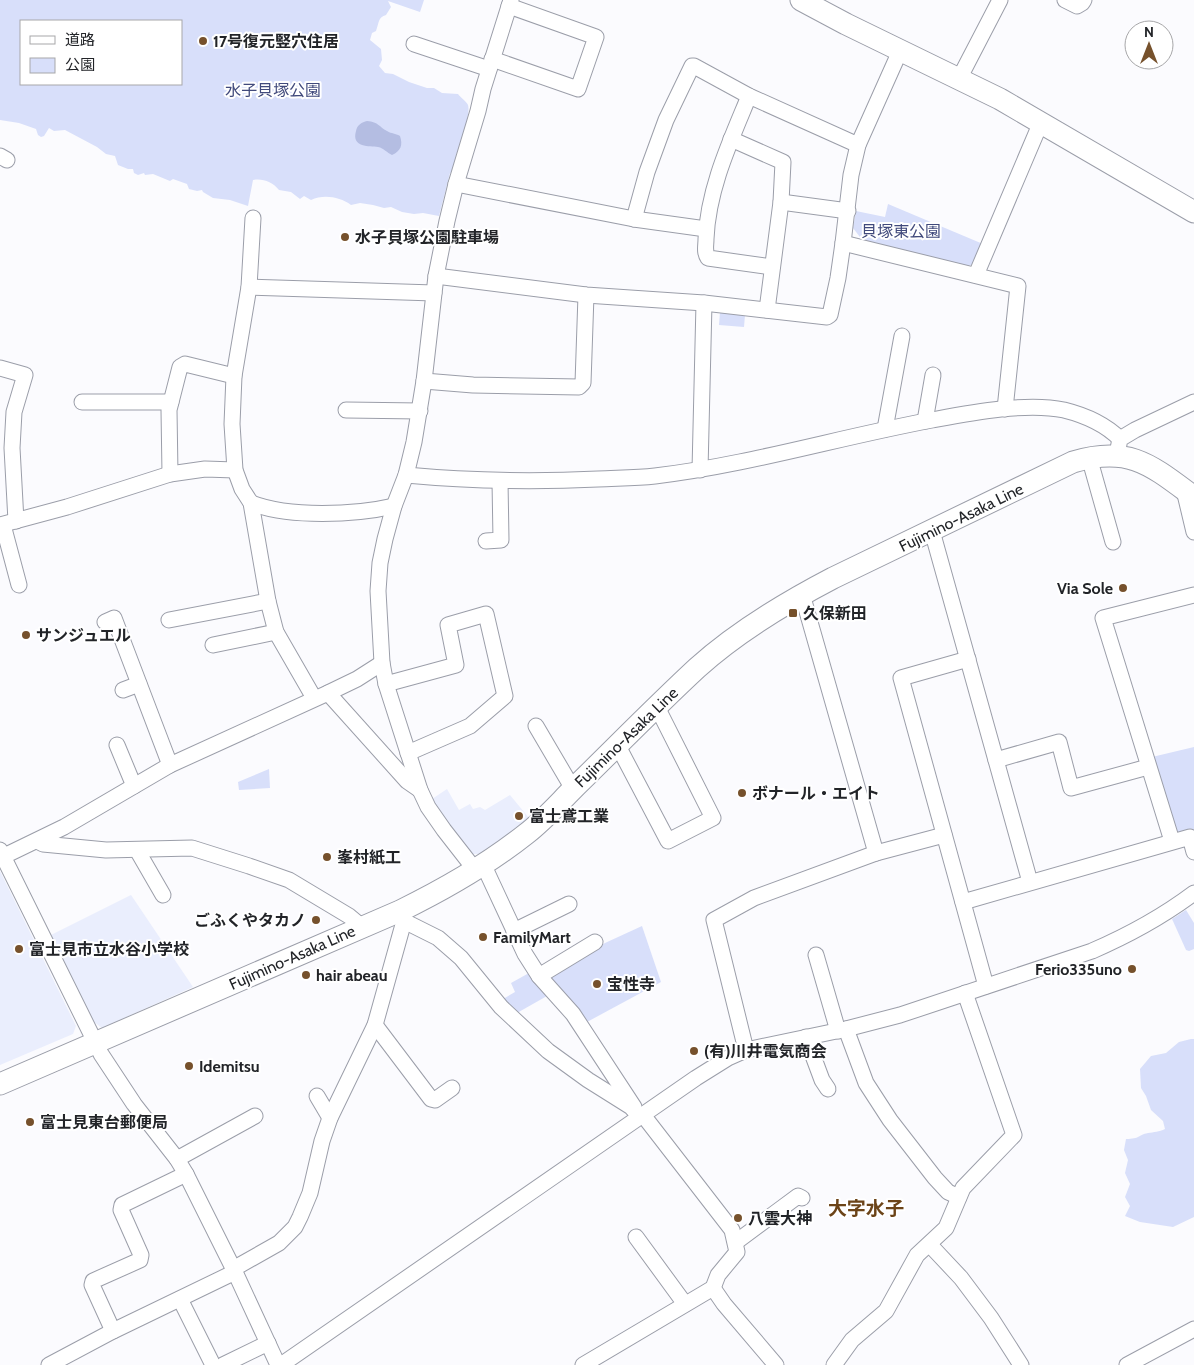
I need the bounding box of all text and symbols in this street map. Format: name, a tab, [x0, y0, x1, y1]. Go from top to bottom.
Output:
legend	[20, 20, 182, 85]
north arrow	[1124, 20, 1174, 70]
text: N	[1144, 23, 1154, 41]
text: 道路	[65, 31, 95, 49]
place label: 17号復元竪穴住居	[213, 32, 339, 51]
marker: 17号復元竪穴住居	[197, 35, 209, 47]
text: 公園	[65, 56, 95, 74]
park label: 水子貝塚公園	[225, 81, 321, 100]
park label: 貝塚東公園	[861, 222, 941, 241]
place label: 水子貝塚公園駐車場	[355, 228, 499, 247]
marker: 水子貝塚公園駐車場	[339, 231, 351, 243]
street label: Fujimino-Asaka Line	[896, 479, 1026, 556]
place label: Via Sole	[1057, 579, 1113, 598]
marker: Via Sole	[1117, 582, 1129, 594]
place label: 久保新田	[803, 604, 867, 623]
marker: 久保新田	[787, 607, 799, 619]
place label: サンジュエル	[36, 626, 131, 645]
marker: サンジュエル	[20, 629, 32, 641]
street label: Fujimino-Asaka Line	[571, 683, 682, 791]
place label: ボナール・エイト	[752, 784, 880, 803]
marker: ボナール・エイト	[736, 787, 748, 799]
place label: 富士鳶工業	[529, 807, 609, 826]
marker: 富士鳶工業	[513, 810, 525, 822]
place label: 峯村紙工	[337, 848, 401, 867]
marker: 峯村紙工	[321, 851, 333, 863]
place label: ごふくやタカノ	[194, 911, 306, 930]
marker: ごふくやタカノ	[310, 914, 322, 926]
street label: Fujimino-Asaka Line	[226, 921, 358, 994]
place label: FamilyMart	[493, 928, 571, 947]
marker: FamilyMart	[477, 931, 489, 943]
place label: 富士見市立水谷小学校	[29, 940, 189, 959]
marker: 富士見市立水谷小学校	[13, 943, 25, 955]
place label: Ferio335uno	[1035, 960, 1122, 979]
marker: Ferio335uno	[1126, 963, 1138, 975]
place label: hair abeau	[316, 966, 388, 985]
marker: hair abeau	[300, 969, 312, 981]
place label: 宝性寺	[607, 975, 655, 994]
marker: 宝性寺	[591, 978, 603, 990]
place label: (有)川井電気商会	[704, 1042, 827, 1061]
marker: (有)川井電気商会	[688, 1045, 700, 1057]
place label: Idemitsu	[199, 1057, 260, 1076]
marker: Idemitsu	[183, 1060, 195, 1072]
place label: 富士見東台郵便局	[40, 1113, 168, 1132]
marker: 富士見東台郵便局	[24, 1116, 36, 1128]
district label: 大字水子	[828, 1197, 904, 1220]
place label: 八雲大神	[748, 1209, 812, 1228]
marker: 八雲大神	[732, 1212, 744, 1224]

